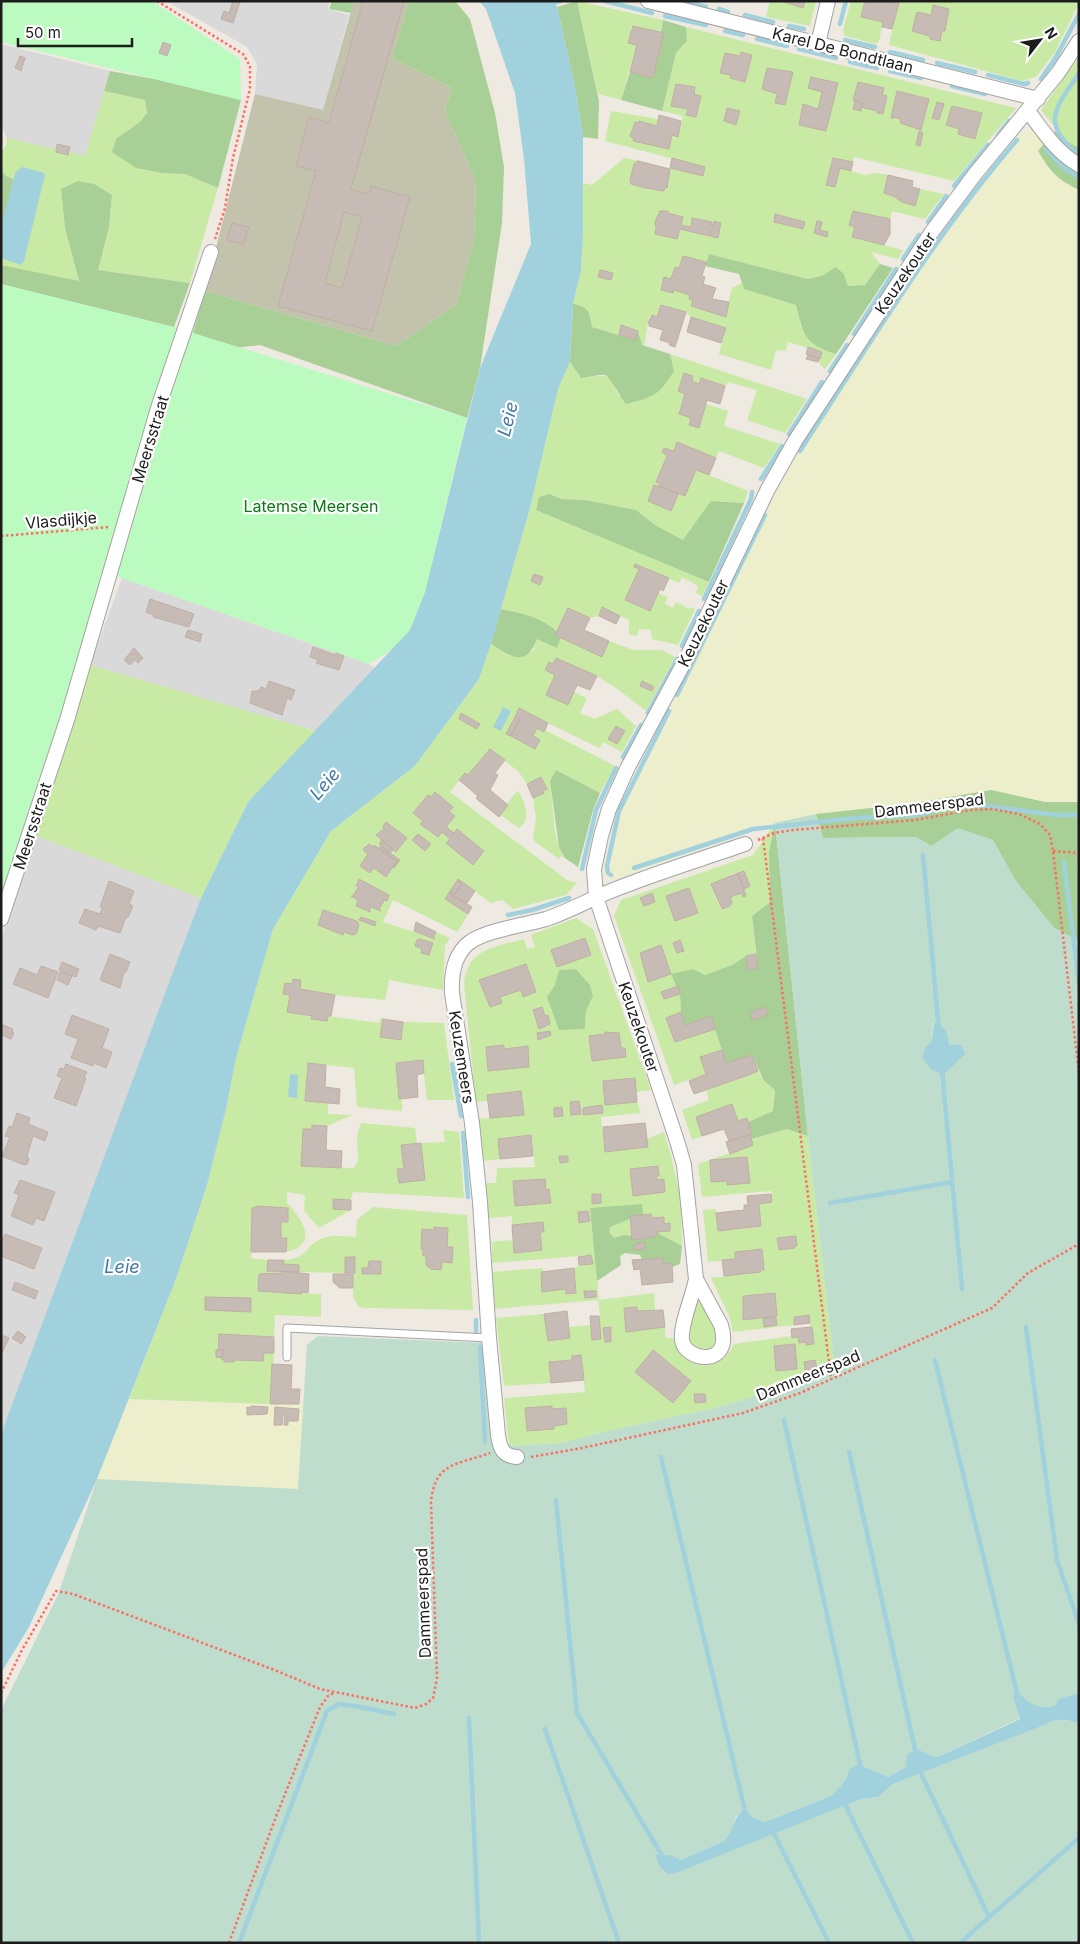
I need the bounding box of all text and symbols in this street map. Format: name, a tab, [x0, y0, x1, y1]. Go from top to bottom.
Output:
scale bar	[18, 15, 131, 47]
north arrow	[1015, 15, 1065, 65]
text: 50 m	[25, 23, 61, 42]
street label: Karel De Bondtlaan	[770, 23, 916, 77]
text: N	[1042, 24, 1062, 42]
street label: Keuzekouter	[870, 228, 940, 318]
street label: Meersstraat	[127, 393, 173, 485]
water label: Leie	[493, 399, 522, 439]
park label: Latemse Meersen	[243, 496, 379, 516]
street label: Vlasdijkje	[24, 507, 98, 533]
street label: Keuzekouter	[673, 576, 733, 670]
water label: Leie	[305, 763, 344, 804]
street label: Meersstraat	[9, 780, 55, 872]
street label: Dammeerspad	[873, 788, 985, 822]
street label: Keuzekouter	[614, 979, 664, 1075]
street label: Keuzemeers	[445, 1009, 479, 1105]
water label: Leie	[104, 1256, 140, 1277]
street label: Dammeerspad	[753, 1345, 863, 1405]
street label: Dammeerspad	[411, 1547, 435, 1659]

